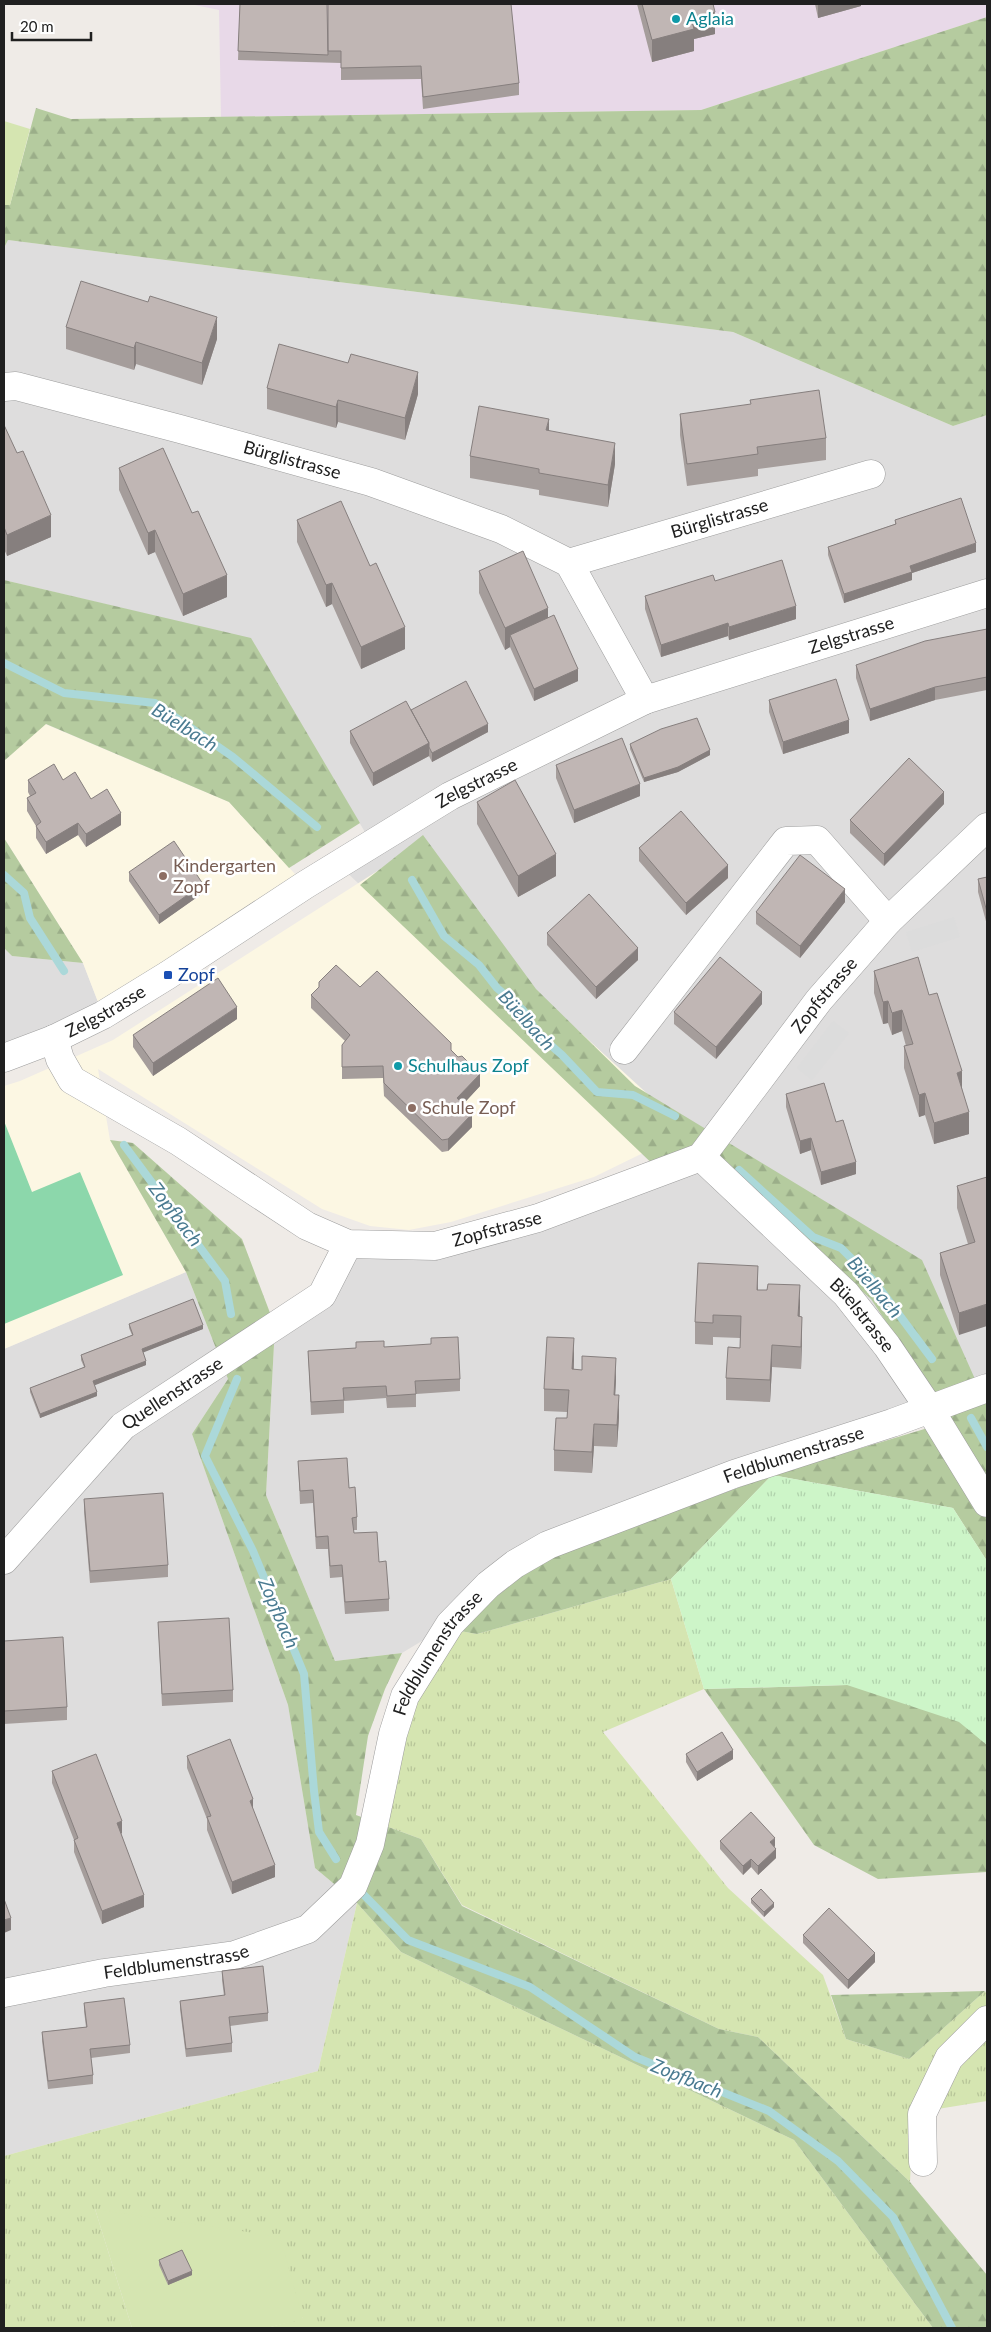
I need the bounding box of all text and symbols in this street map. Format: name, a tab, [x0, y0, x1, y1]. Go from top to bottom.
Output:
place label: Aglaia	[686, 7, 734, 29]
scale bar	[12, 10, 91, 42]
marker: Aglaia	[670, 13, 682, 25]
text: 20 m	[20, 17, 54, 35]
street label: Bürglistrasse	[241, 435, 344, 483]
street label: Bürglistrasse	[668, 493, 771, 542]
street label: Zelgstrasse	[806, 611, 896, 658]
water label: Büelbach	[148, 697, 222, 756]
street label: Zelgstrasse	[431, 753, 521, 812]
place label: Kindergarten Zopf	[173, 854, 276, 897]
marker: Kindergarten Zopf	[157, 870, 169, 882]
street label: Zopfstrasse	[786, 952, 861, 1037]
place label: Zopf	[178, 963, 216, 985]
marker: Zopf	[162, 969, 174, 981]
street label: Zelgstrasse	[62, 980, 149, 1042]
water label: Büelbach	[494, 985, 560, 1055]
place label: Schulhaus Zopf	[408, 1054, 530, 1076]
marker: Schulhaus Zopf	[392, 1060, 404, 1072]
place label: Schule Zopf	[422, 1096, 516, 1118]
marker: Schule Zopf	[406, 1102, 418, 1114]
water label: Zopfbach	[144, 1176, 208, 1250]
street label: Zopfstrasse	[450, 1206, 544, 1251]
water label: Büelbach	[843, 1251, 908, 1322]
street label: Büelstrasse	[826, 1273, 900, 1356]
street label: Quellenstrasse	[117, 1352, 226, 1434]
street label: Feldblumenstrasse	[720, 1421, 867, 1487]
water label: Zopfbach	[254, 1573, 305, 1652]
street label: Feldblumenstrasse	[388, 1586, 486, 1718]
street label: Feldblumenstrasse	[102, 1939, 252, 1983]
water label: Zopfbach	[647, 2053, 726, 2102]

